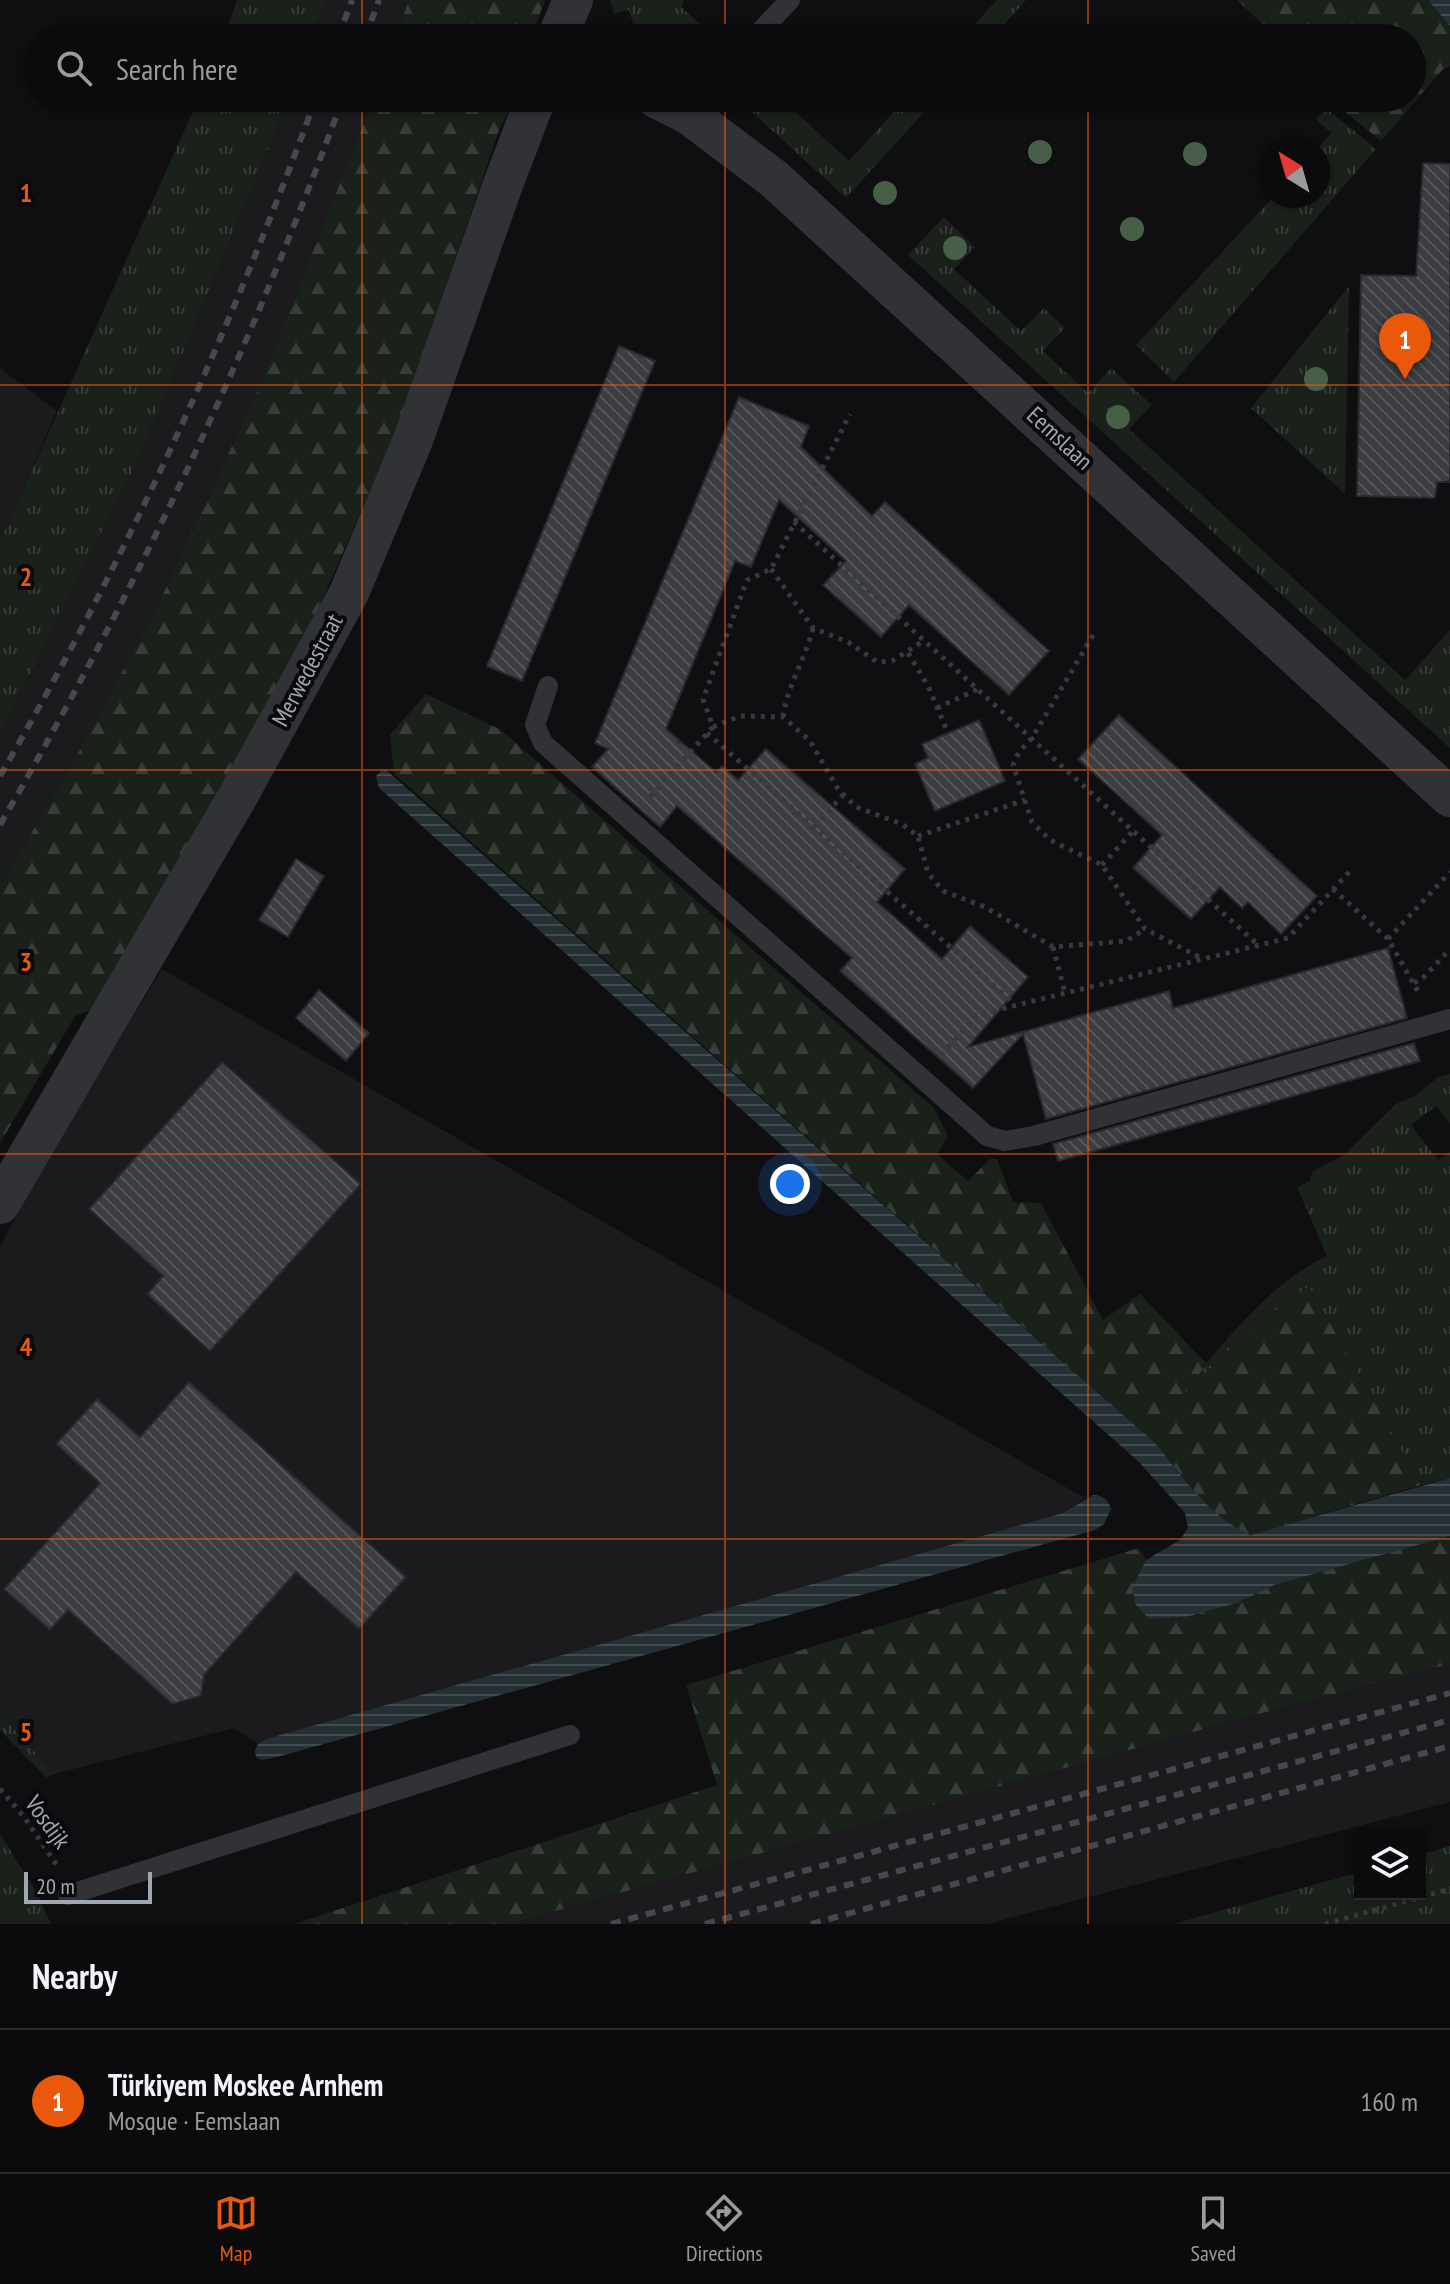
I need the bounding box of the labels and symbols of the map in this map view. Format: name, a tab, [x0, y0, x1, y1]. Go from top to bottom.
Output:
north arrow	[1258, 136, 1330, 208]
text: 1	[20, 176, 32, 209]
pin: 1	[1379, 313, 1431, 379]
street label: Eemslaan	[1020, 400, 1100, 476]
text: 2	[20, 560, 32, 593]
street label: Merwedestraat	[264, 608, 350, 732]
text: 3	[20, 945, 32, 978]
your location	[770, 1164, 810, 1204]
text: 4	[20, 1330, 33, 1363]
text: 5	[20, 1715, 32, 1748]
street label: Vosdijk	[18, 1788, 78, 1855]
scale bar	[24, 1868, 152, 1904]

